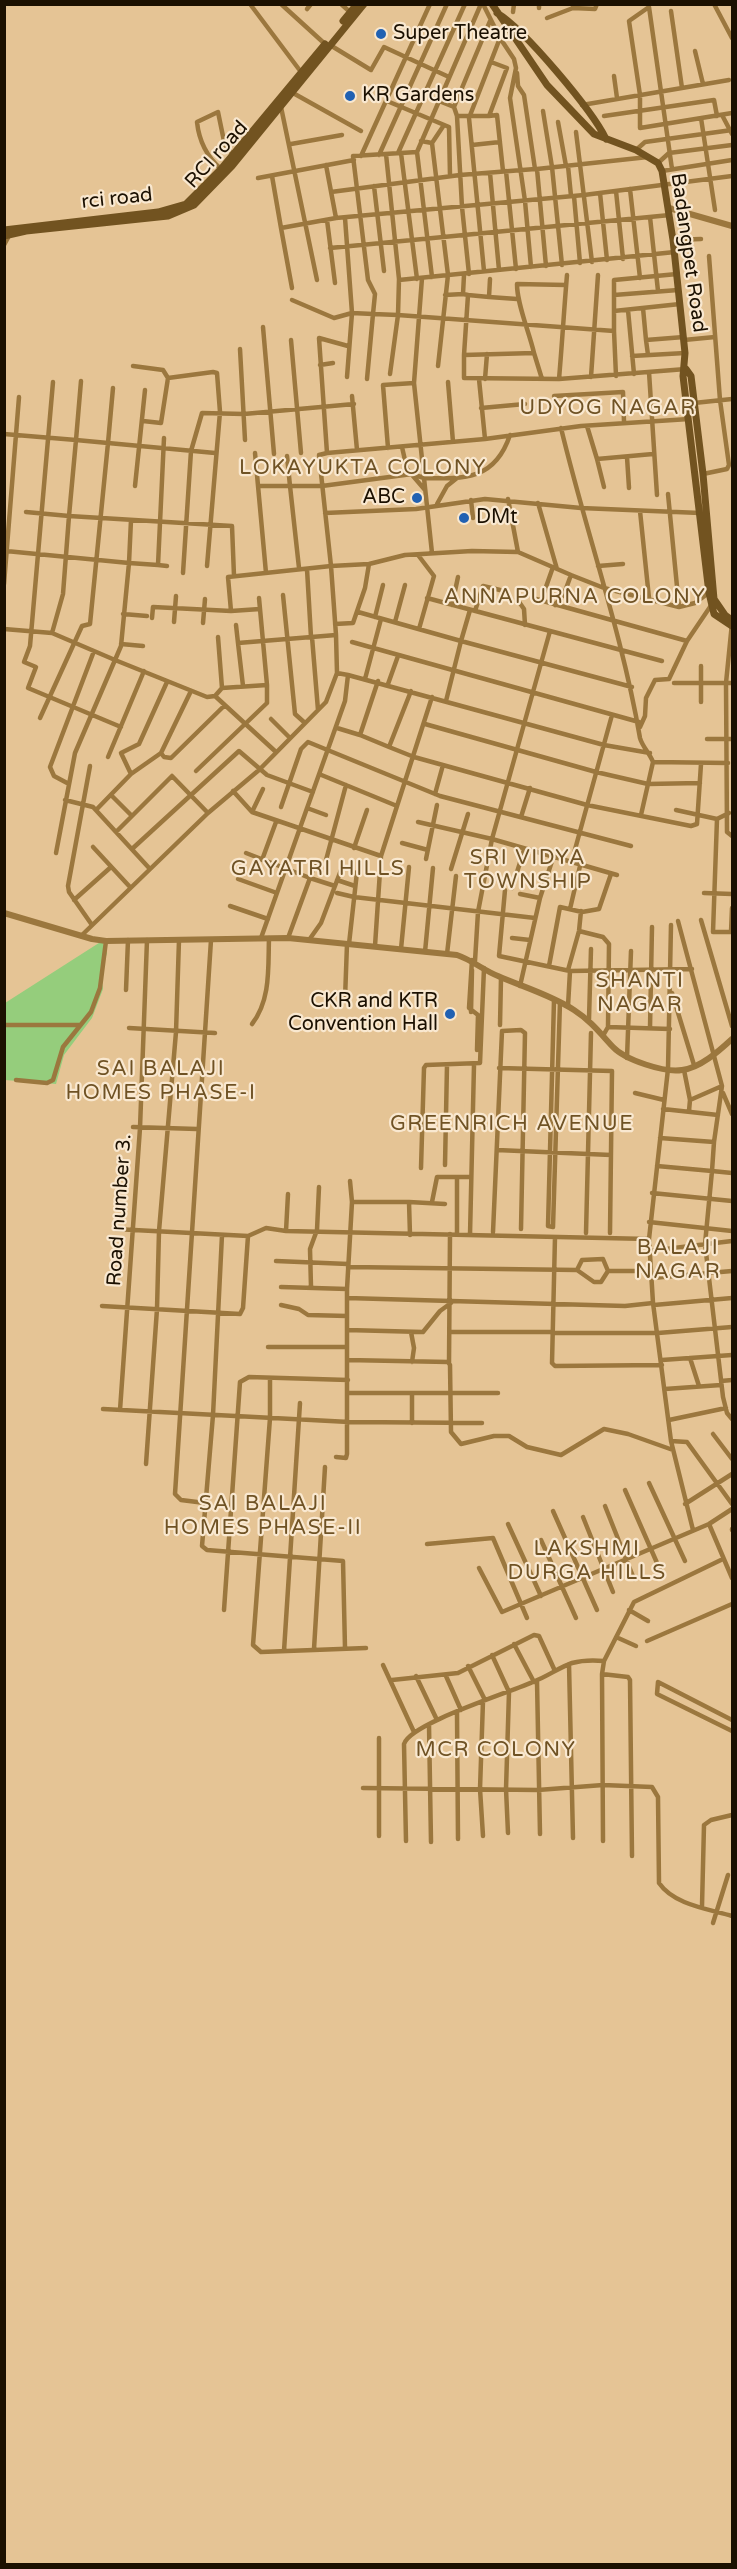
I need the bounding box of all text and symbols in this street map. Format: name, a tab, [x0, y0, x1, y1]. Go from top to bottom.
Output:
place label: Super Theatre	[393, 22, 527, 46]
marker: Super Theatre	[374, 27, 388, 41]
place label: KR Gardens	[362, 84, 474, 108]
marker: KR Gardens	[343, 89, 357, 103]
street label: RCI road	[181, 116, 253, 194]
street label: Badangpet Road	[665, 172, 711, 334]
street label: rci road	[80, 183, 154, 215]
district label: UDYOG NAGAR	[519, 395, 697, 421]
district label: LOKAYUKTA COLONY	[239, 455, 487, 481]
place label: ABC	[362, 486, 405, 510]
marker: ABC	[410, 491, 424, 505]
place label: DMt	[476, 506, 518, 530]
marker: DMt	[457, 511, 471, 525]
district label: ANNAPURNA COLONY	[444, 584, 706, 610]
district label: SRI VIDYA TOWNSHIP	[464, 845, 592, 895]
district label: GAYATRI HILLS	[231, 856, 405, 882]
district label: SHANTI NAGAR	[595, 968, 685, 1018]
place label: CKR and KTR Convention Hall	[288, 990, 438, 1037]
marker: CKR and KTR Convention Hall	[443, 1007, 457, 1021]
district label: SAI BALAJI HOMES PHASE-I	[65, 1056, 257, 1106]
district label: GREENRICH AVENUE	[390, 1111, 634, 1137]
street label: Road number 3.	[103, 1133, 137, 1287]
district label: BALAJI NAGAR	[635, 1235, 721, 1285]
district label: SAI BALAJI HOMES PHASE-II	[164, 1491, 362, 1541]
district label: LAKSHMI DURGA HILLS	[507, 1536, 667, 1586]
district label: MCR COLONY	[416, 1737, 576, 1763]

